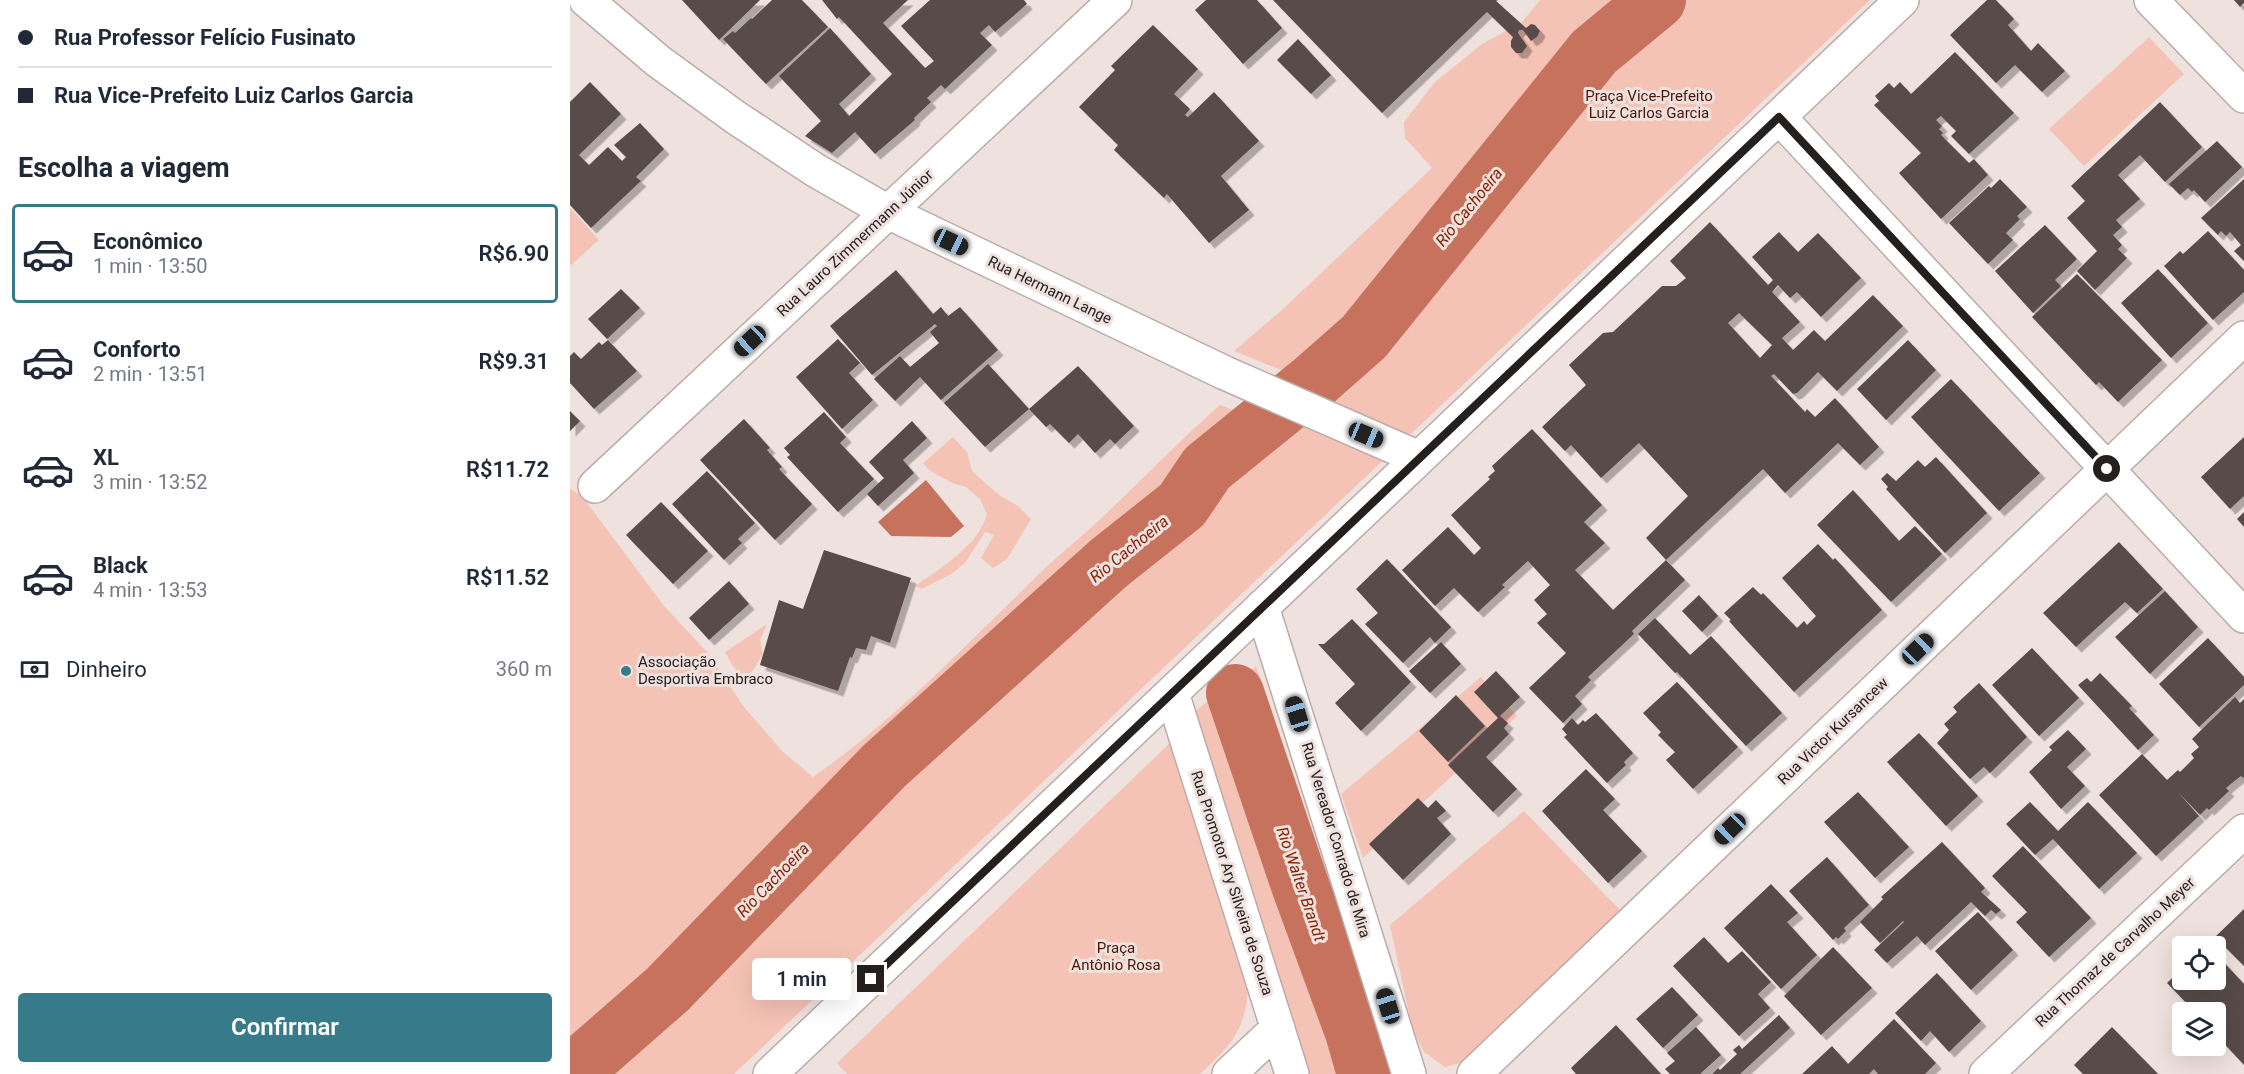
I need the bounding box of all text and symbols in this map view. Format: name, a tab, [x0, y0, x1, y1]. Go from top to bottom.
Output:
text: Rua Professor Felício Fusinato	[54, 25, 356, 50]
text: Rua Vice-Prefeito Luiz Carlos Garcia	[54, 83, 414, 108]
park label: Praça Vice-Prefeito Luiz Carlos Garcia	[1585, 87, 1713, 122]
text: Escolha a viagem	[18, 152, 230, 184]
water label: Rio Cachoeira	[1432, 164, 1506, 250]
street label: Rua Lauro Zimmermann Júnior	[773, 166, 937, 320]
car	[931, 226, 971, 258]
icon: car	[21, 227, 75, 281]
text: Econômico	[93, 229, 203, 254]
text: R$6.90	[478, 241, 549, 266]
street label: Rua Hermann Lange	[985, 252, 1115, 328]
text: 1 min · 13:50	[93, 254, 208, 278]
car	[731, 322, 769, 360]
icon: car	[21, 335, 75, 389]
text: Conforto	[93, 337, 181, 362]
text: R$9.31	[478, 349, 549, 374]
text: 2 min · 13:51	[93, 362, 208, 386]
car	[1346, 420, 1386, 450]
icon: car	[21, 443, 75, 497]
text: XL	[93, 445, 119, 470]
route start	[2093, 455, 2120, 482]
text: R$11.72	[466, 457, 549, 482]
text: 3 min · 13:52	[93, 470, 208, 494]
water label: Rio Cachoeira	[1086, 512, 1172, 586]
icon: car	[21, 551, 75, 605]
text: Black	[93, 553, 148, 578]
text: R$11.52	[466, 565, 549, 590]
text: 4 min · 13:53	[93, 578, 208, 602]
car	[1899, 630, 1937, 668]
icon: cash	[18, 653, 51, 686]
place label: Associação Desportiva Embraco	[638, 653, 773, 688]
text: Dinheiro	[66, 657, 147, 682]
text: 360 m	[496, 657, 552, 681]
marker: Associação Desportiva Embraco	[619, 664, 633, 678]
street label: Rua Victor Kursancew	[1774, 674, 1892, 788]
car	[1283, 694, 1311, 734]
street label: Rua Vereador Conrado de Mira	[1298, 740, 1374, 940]
street label: Rua Promotor Ary Silveira de Souza	[1187, 768, 1277, 998]
car	[1711, 810, 1749, 848]
water label: Rio Walter Brandt	[1273, 824, 1330, 945]
water label: Rio Cachoeira	[733, 839, 813, 921]
street label: Rua Thomaz de Carvalho Meyer	[2032, 873, 2198, 1031]
map controls	[2172, 936, 2226, 1056]
button: locate	[2172, 936, 2226, 990]
park label: Praça Antônio Rosa	[1071, 939, 1161, 974]
callout: 1 min	[751, 958, 850, 1000]
route end	[857, 965, 884, 992]
text: 1 min	[776, 967, 827, 991]
car	[1374, 986, 1402, 1026]
button: Confirmar	[18, 993, 552, 1062]
button: layers	[2172, 1002, 2226, 1056]

